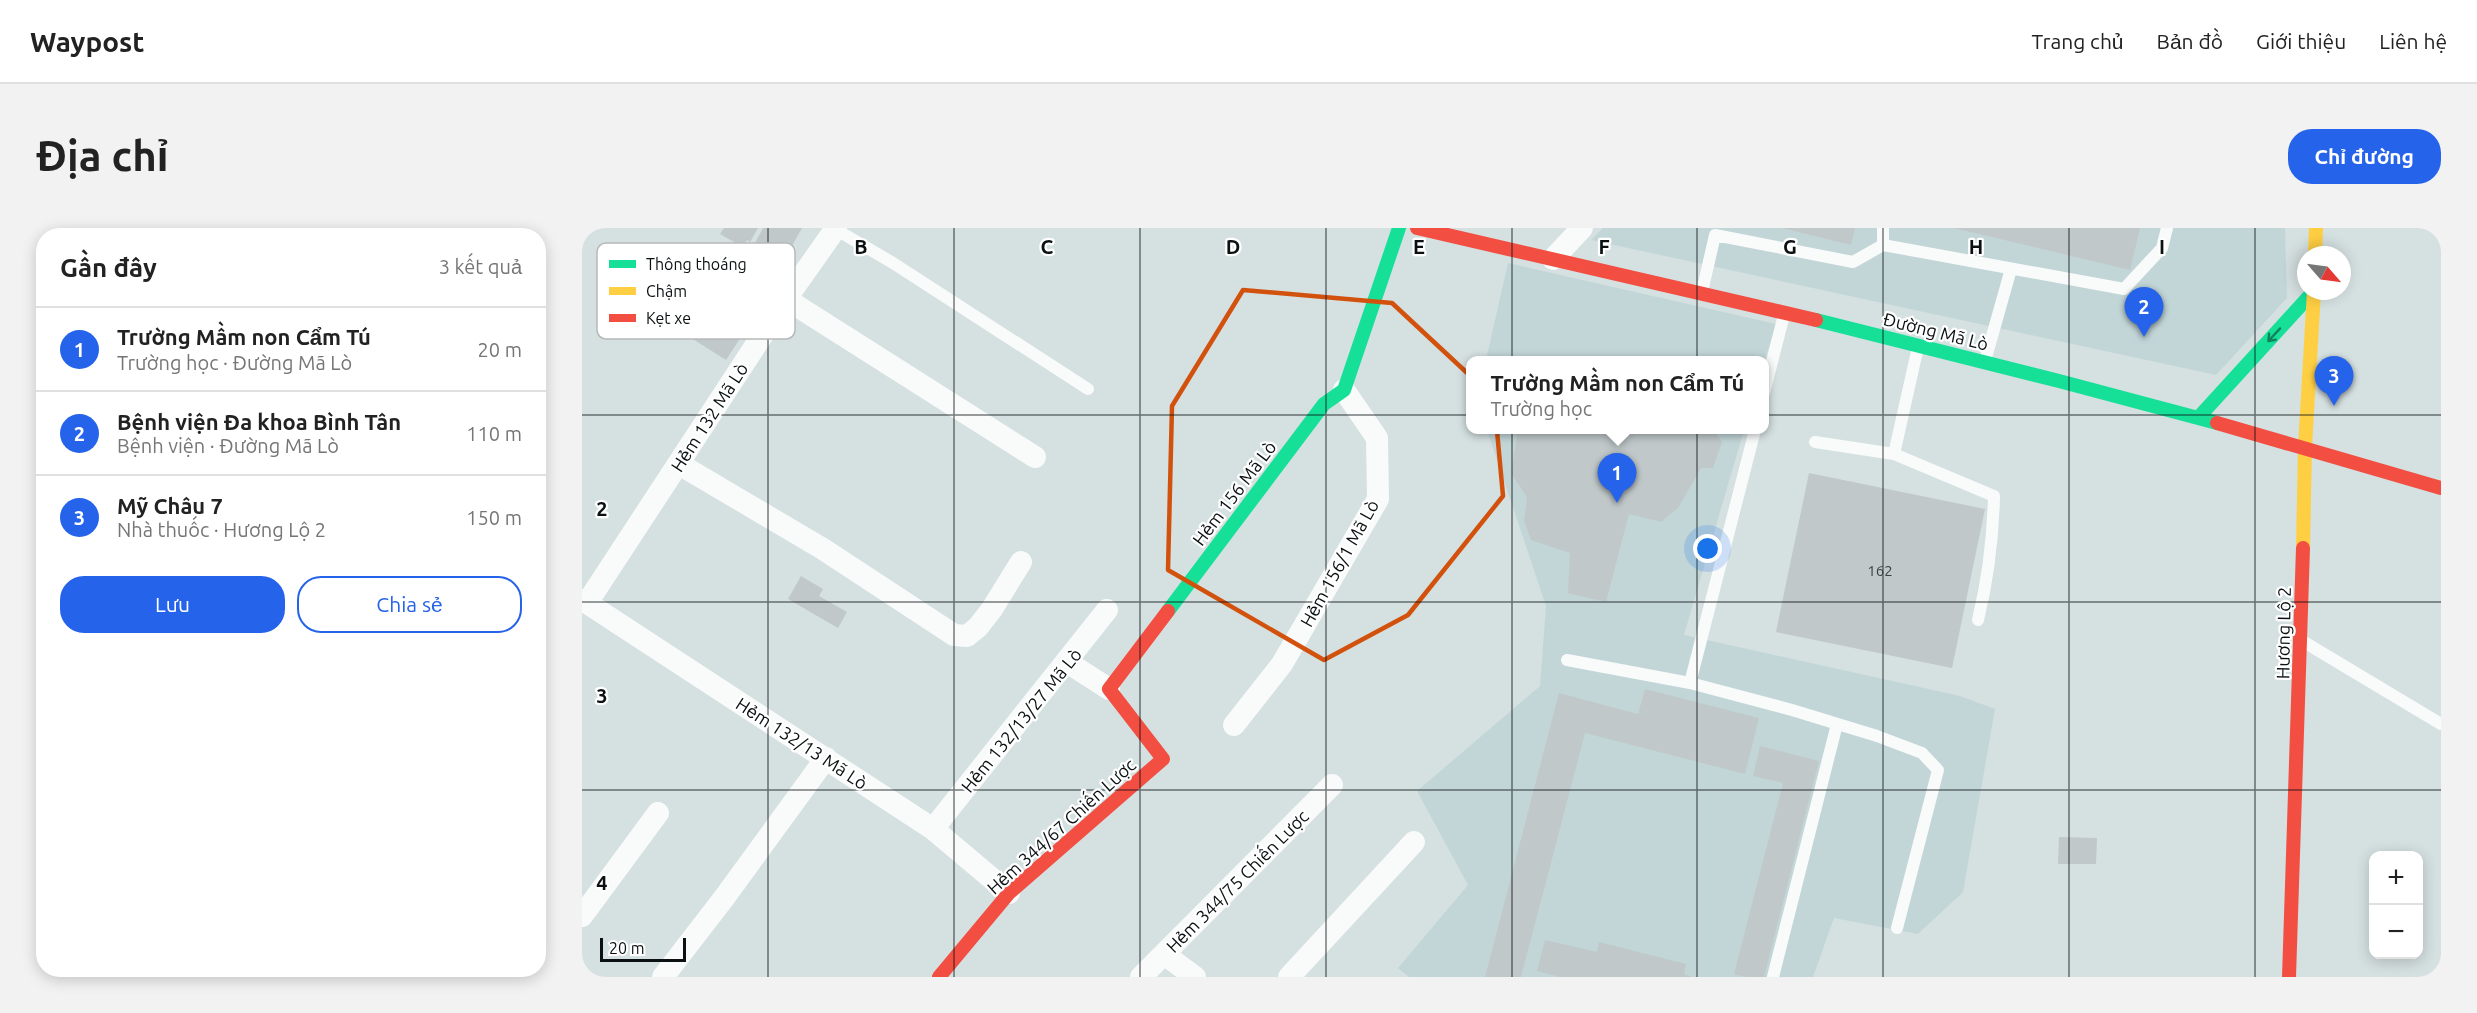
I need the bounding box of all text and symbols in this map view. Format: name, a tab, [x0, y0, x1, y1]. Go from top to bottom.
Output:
text: Waypost	[30, 26, 144, 57]
text: Trang chủ	[2032, 29, 2124, 53]
text: Bản đồ	[2157, 29, 2223, 53]
text: Giới thiệu	[2256, 29, 2346, 53]
text: Liên hệ	[2379, 29, 2447, 53]
button: Chỉ đường	[2288, 129, 2441, 184]
text: Địa chỉ	[36, 132, 168, 179]
text: B	[854, 235, 868, 258]
text: C	[1041, 235, 1054, 258]
text: D	[1226, 235, 1240, 258]
text: E	[1413, 235, 1425, 258]
text: F	[1598, 235, 1610, 258]
text: G	[1783, 235, 1797, 258]
text: H	[1969, 235, 1983, 258]
text: I	[2159, 235, 2165, 258]
legend	[597, 243, 795, 339]
north arrow	[2297, 246, 2351, 300]
text: Gần đây	[60, 253, 157, 282]
text: 3 kết quả	[439, 255, 522, 278]
text: Thông thoáng	[646, 255, 747, 273]
text: Chậm	[646, 282, 687, 300]
pin: 2	[2124, 288, 2164, 337]
street label: Đường Mã Lò	[1881, 308, 1991, 354]
text: Kẹt xe	[646, 309, 691, 327]
text: Trường Mầm non Cẩm Tú	[117, 324, 371, 349]
one-way arrow	[2267, 327, 2281, 342]
text: 1	[74, 338, 85, 361]
text: 20 m	[478, 338, 522, 361]
text: Trường học · Đường Mã Lò	[117, 351, 352, 374]
popup	[1466, 356, 1769, 434]
pin: 3	[2314, 356, 2354, 406]
street label: Hẻm 132 Mã Lò	[666, 359, 752, 475]
text: Trường Mầm non Cẩm Tú	[1491, 370, 1744, 395]
text: Trường học	[1491, 397, 1592, 420]
text: Bệnh viện Đa khoa Bình Tân	[117, 409, 401, 434]
text: 2	[74, 422, 85, 445]
text: 110 m	[466, 422, 522, 445]
text: Bệnh viện · Đường Mã Lò	[117, 434, 339, 457]
street label: Hẻm 156 Mã Lò	[1188, 437, 1280, 549]
pin: 1	[1598, 454, 1636, 503]
text: Mỹ Châu 7	[117, 493, 223, 518]
street label: Hẻm 156/1 Mã Lò	[1296, 496, 1382, 630]
text: 2	[596, 497, 608, 520]
text: 3	[74, 506, 85, 529]
text: 150 m	[466, 506, 522, 529]
text: Nhà thuốc · Hương Lộ 2	[117, 518, 326, 541]
your location	[1693, 534, 1722, 563]
house number: 162	[1867, 562, 1893, 579]
button: Lưu	[60, 576, 285, 633]
button: Chia sẻ	[297, 576, 522, 633]
street label: Hương Lộ 2	[2272, 587, 2294, 679]
street label: Hẻm 132/13/27 Mã Lò	[957, 644, 1085, 796]
text: 3	[596, 684, 608, 707]
street label: Hẻm 132/13 Mã Lò	[733, 693, 871, 793]
street label: Hẻm 344/67 Chiến Lược	[981, 752, 1139, 898]
street label: Hẻm 344/75 Chiến Lược	[1160, 804, 1312, 956]
map controls	[2369, 851, 2423, 959]
button: +	[2369, 851, 2423, 905]
text: 4	[596, 871, 608, 894]
button: −	[2369, 905, 2423, 959]
scale bar	[600, 935, 686, 962]
text: 20 m	[609, 939, 645, 957]

